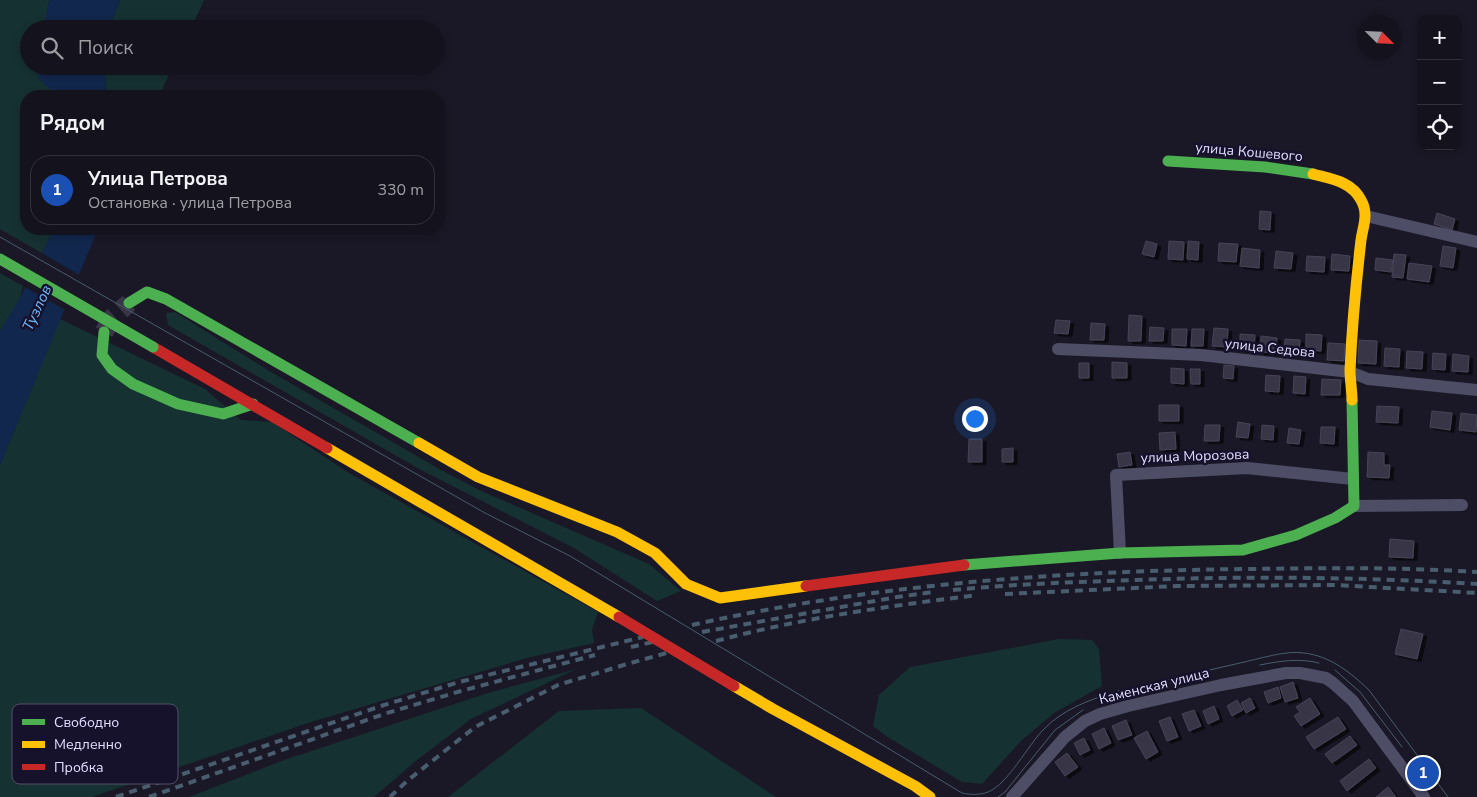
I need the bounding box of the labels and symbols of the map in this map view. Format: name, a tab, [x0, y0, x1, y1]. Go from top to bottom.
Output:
north arrow	[1357, 15, 1402, 60]
street label: улица Кошевого	[1194, 138, 1304, 166]
water label: Тузлов	[18, 282, 56, 334]
street label: улица Седова	[1224, 334, 1316, 362]
your location	[962, 406, 988, 432]
street label: улица Морозова	[1140, 445, 1250, 467]
street label: Каменская улица	[1097, 663, 1211, 709]
legend	[12, 704, 178, 784]
text: Свободно	[54, 713, 119, 732]
text: Медленно	[54, 735, 122, 754]
pin: 1	[1407, 754, 1439, 792]
text: Пробка	[54, 758, 104, 777]

